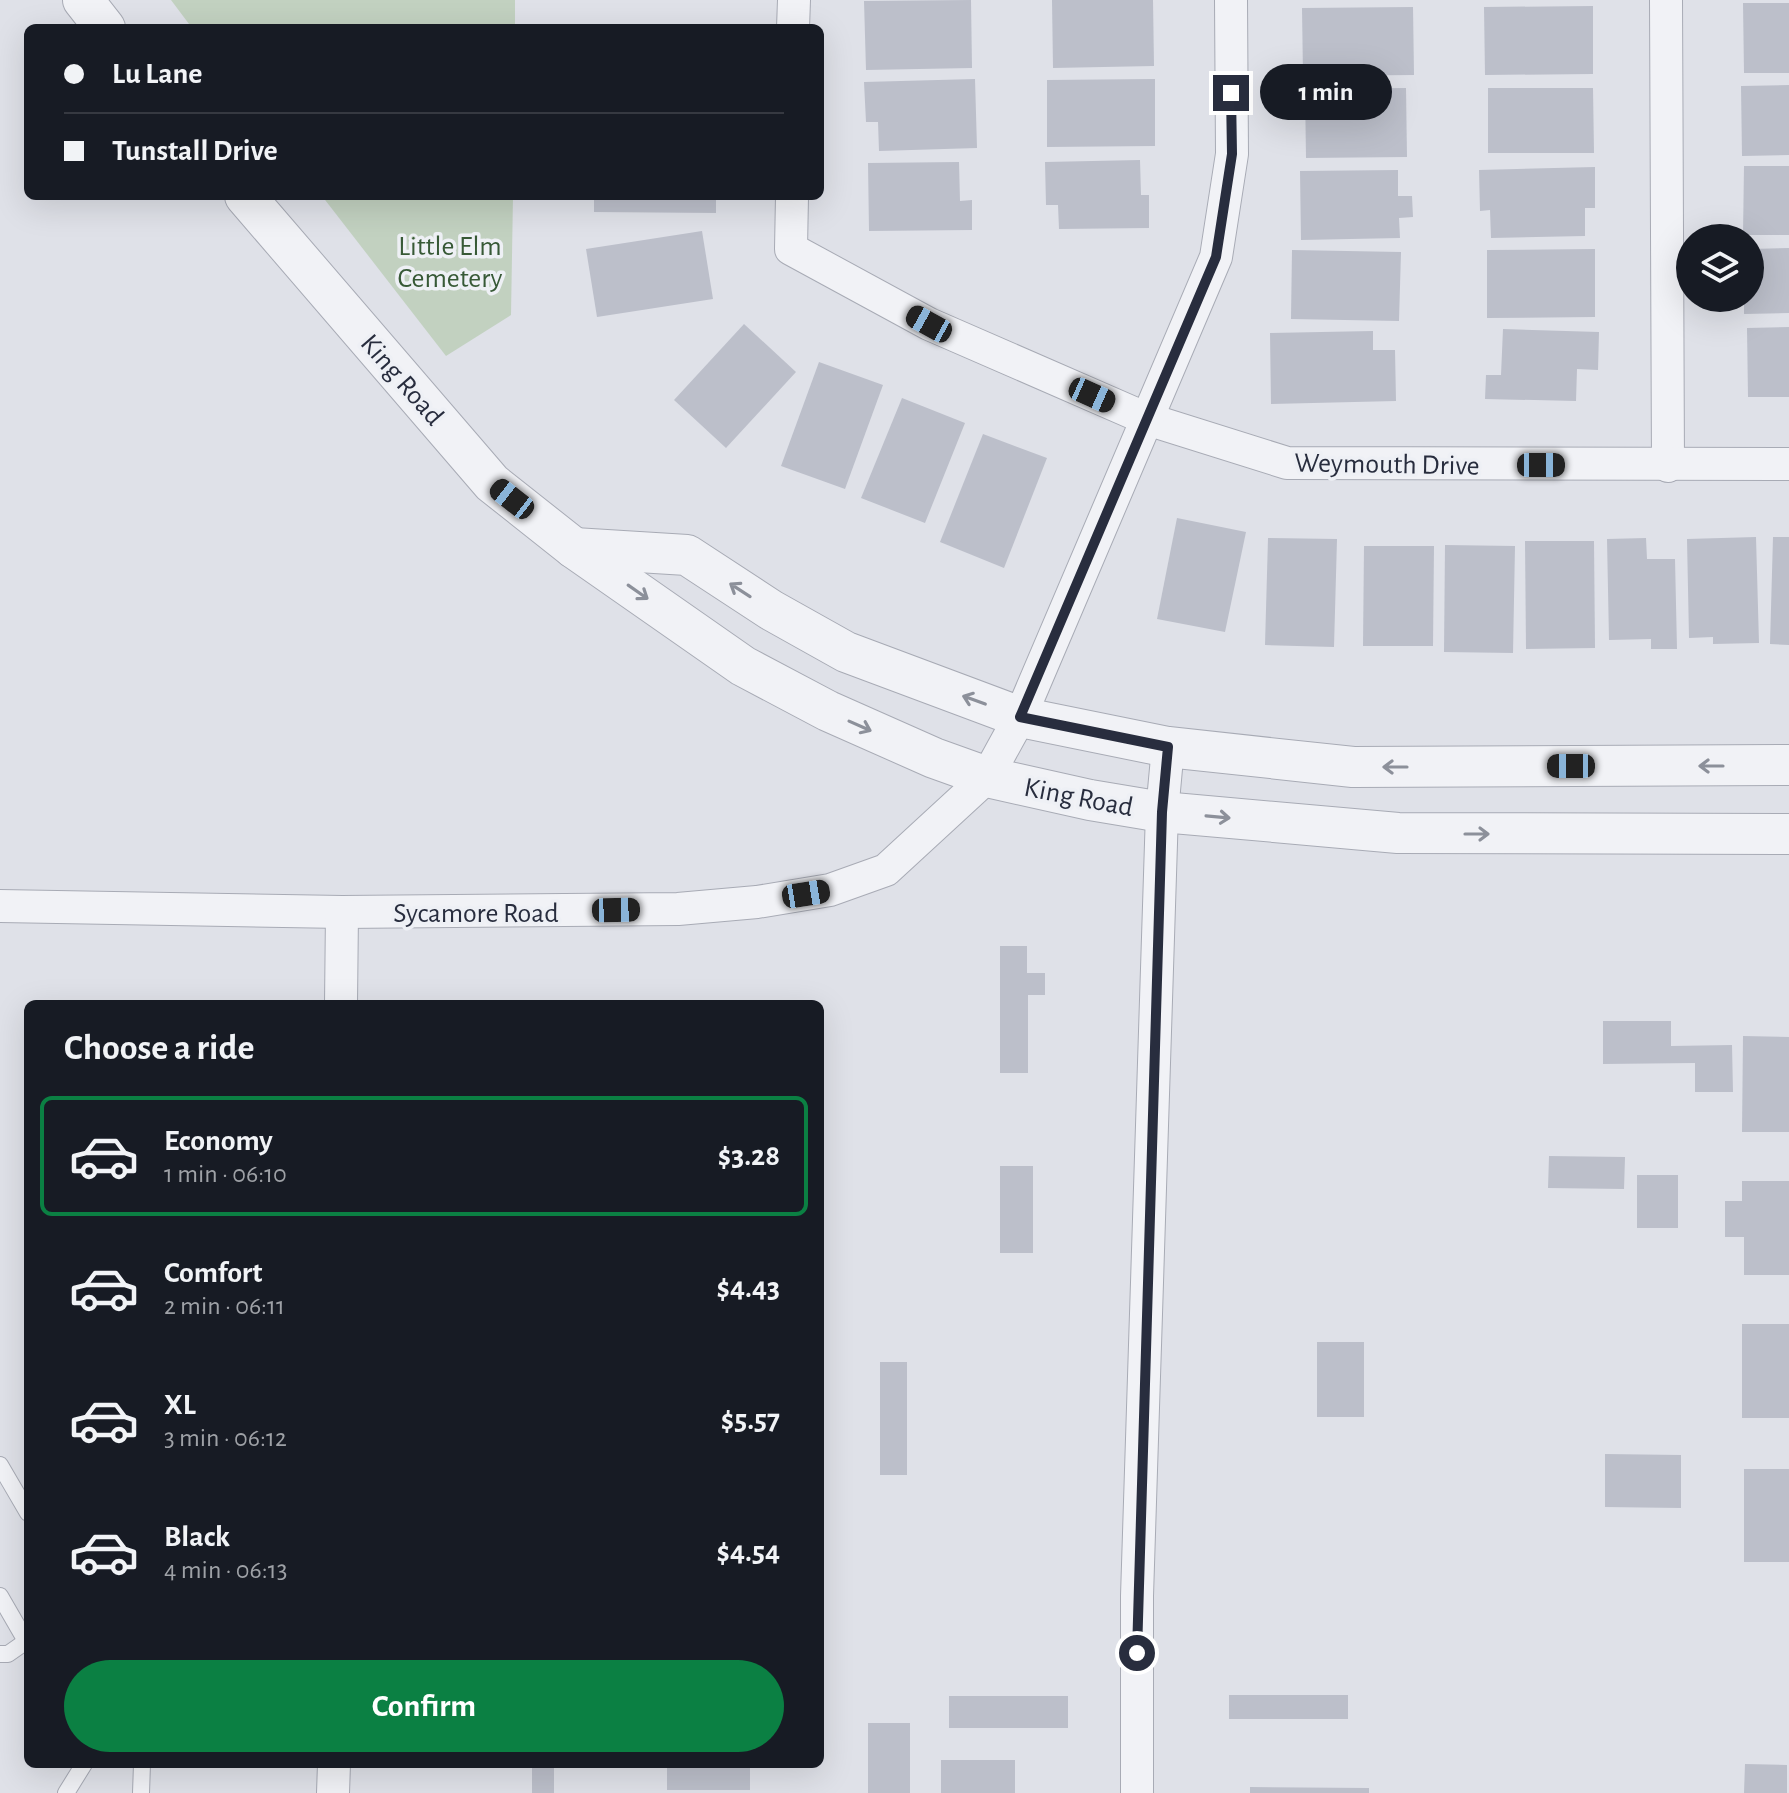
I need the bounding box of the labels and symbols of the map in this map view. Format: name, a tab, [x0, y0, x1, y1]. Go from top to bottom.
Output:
callout: 1 min	[1259, 65, 1391, 121]
route end	[1213, 75, 1249, 111]
park label: Little Elm Cemetery	[397, 233, 503, 293]
car	[902, 302, 956, 346]
street label: King Road	[355, 329, 448, 431]
car	[1065, 374, 1119, 416]
street label: Weymouth Drive	[1294, 449, 1480, 481]
car	[1517, 453, 1565, 477]
car	[486, 475, 538, 523]
one-way arrow	[729, 581, 752, 597]
one-way arrow	[626, 584, 648, 600]
one-way arrow	[962, 692, 987, 706]
one-way arrow	[847, 719, 872, 734]
car	[1547, 754, 1595, 778]
one-way arrow	[1698, 758, 1725, 774]
one-way arrow	[1382, 759, 1409, 775]
street label: King Road	[1022, 774, 1136, 822]
one-way arrow	[1204, 810, 1231, 825]
one-way arrow	[1463, 826, 1490, 842]
car	[780, 878, 832, 910]
car	[592, 898, 640, 922]
street label: Sycamore Road	[393, 900, 559, 928]
route start	[1119, 1635, 1155, 1671]

